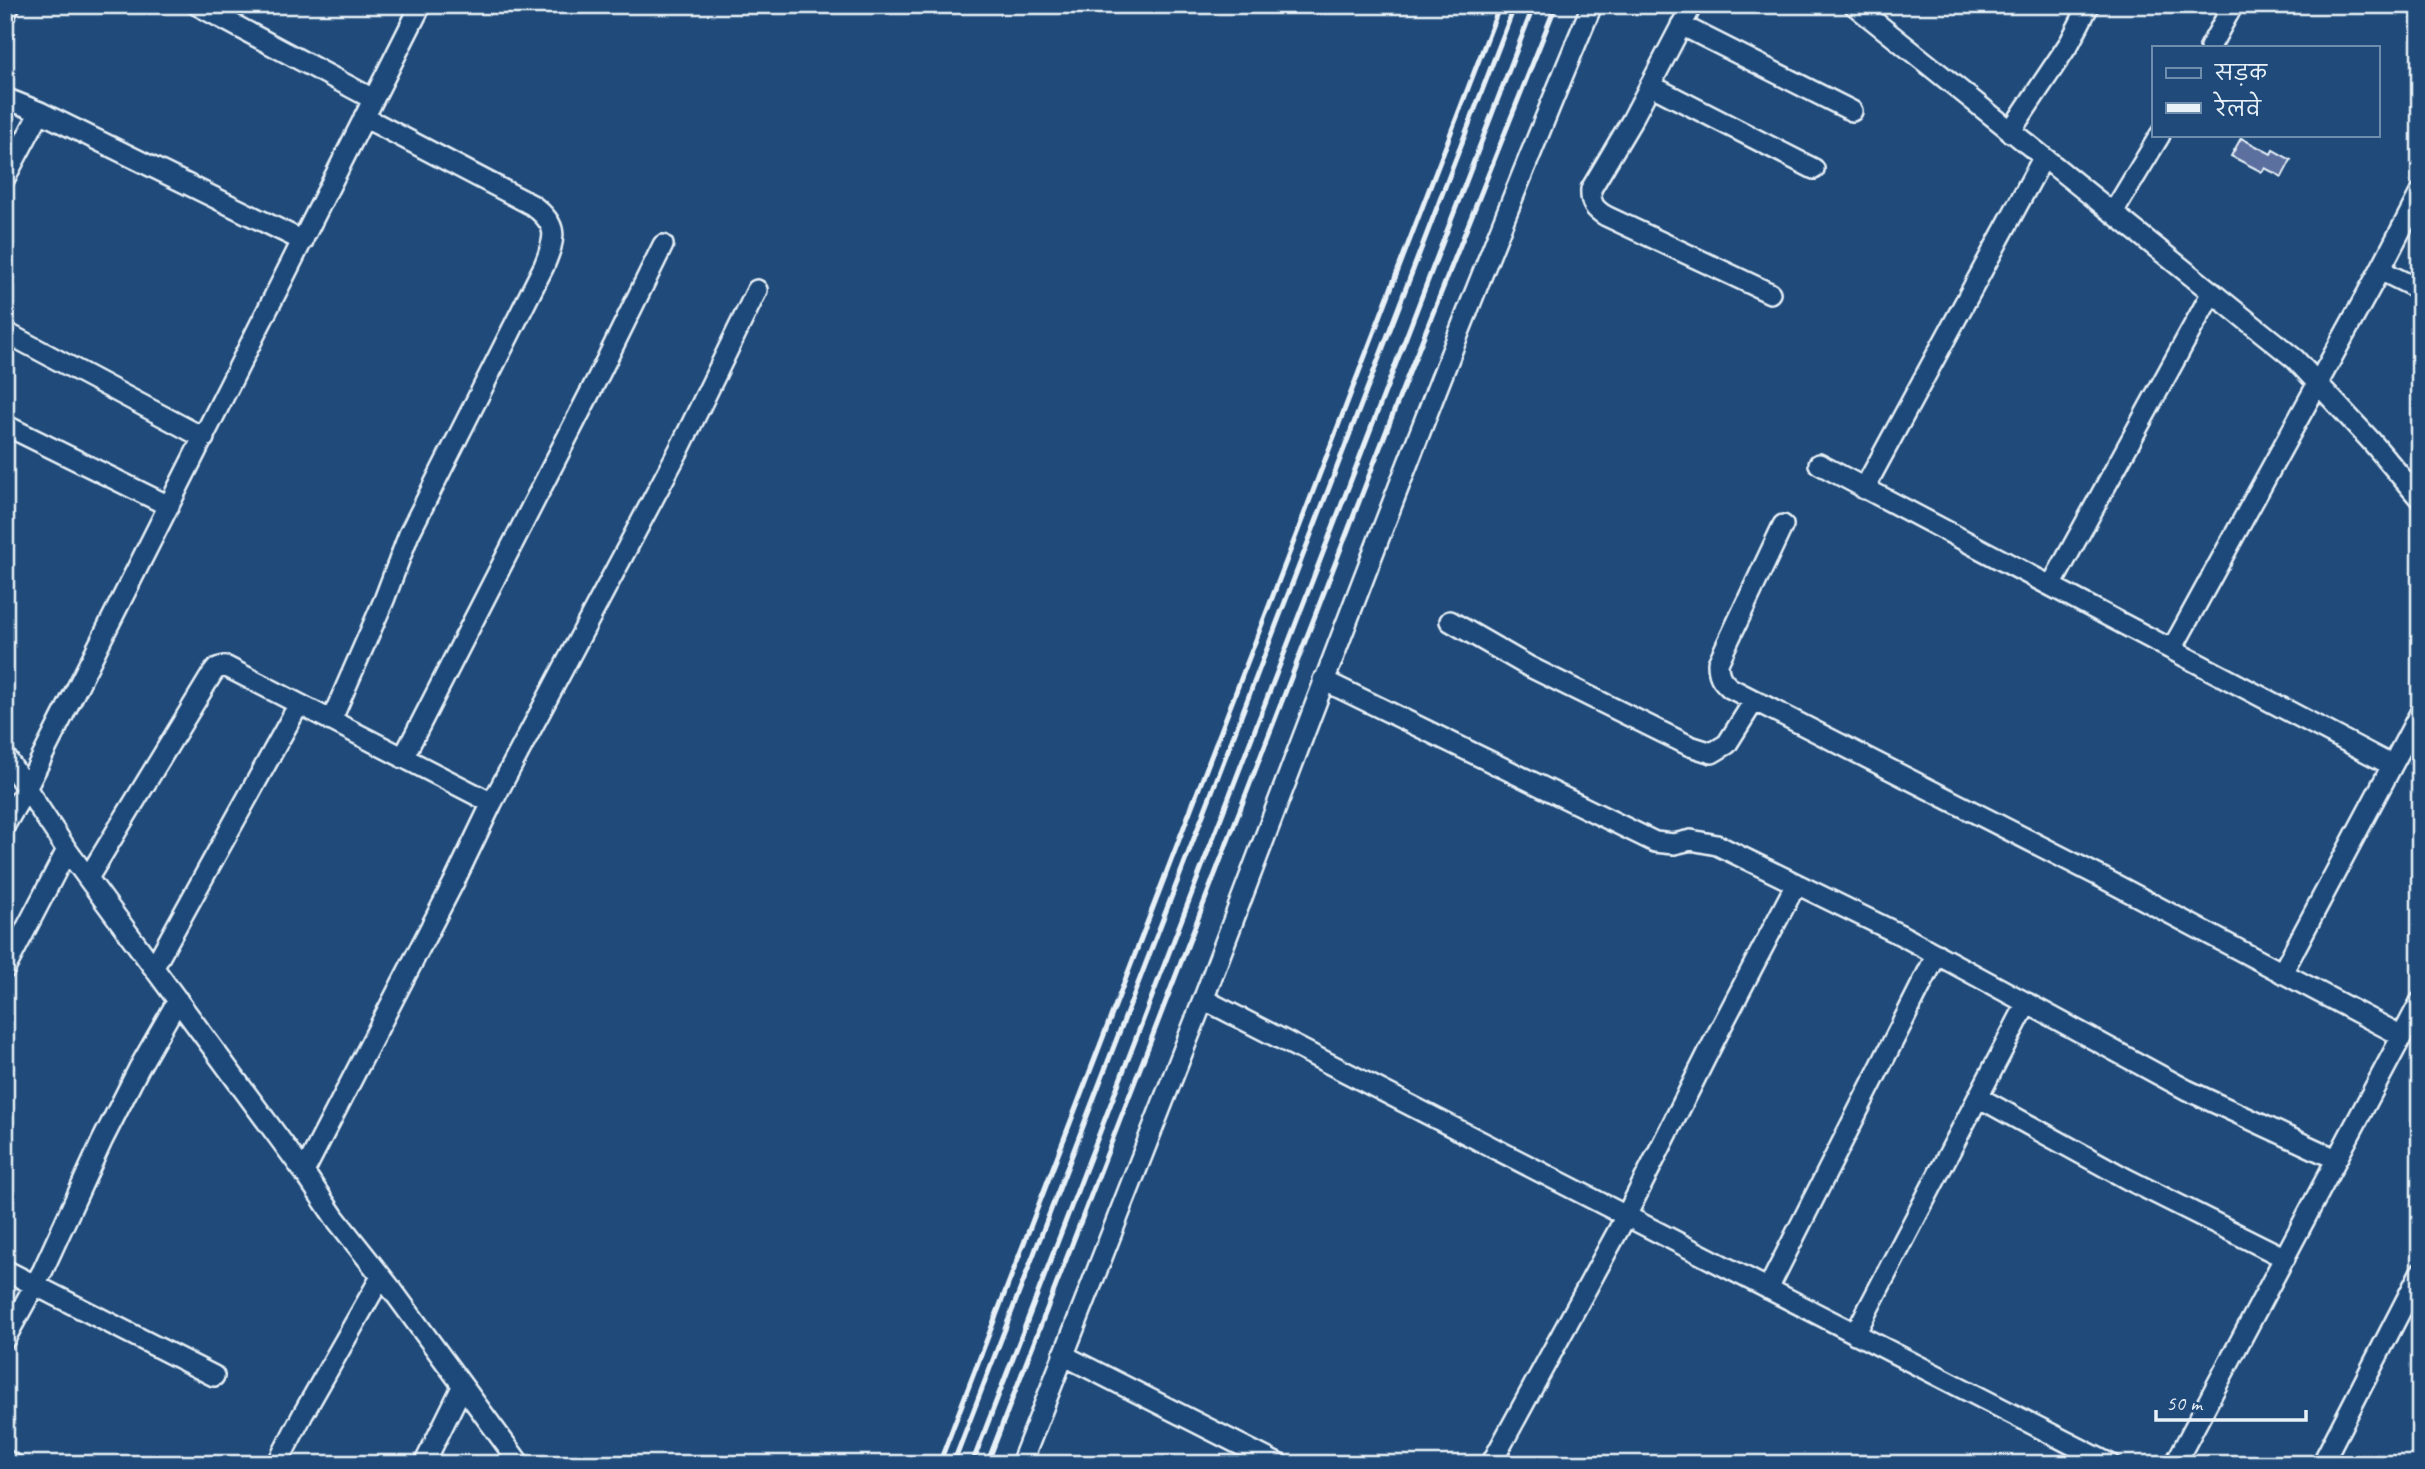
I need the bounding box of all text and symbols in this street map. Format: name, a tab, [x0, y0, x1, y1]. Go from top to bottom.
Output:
legend	[2152, 46, 2380, 136]
text: सड़क	[2214, 60, 2268, 86]
text: रेलवे	[2212, 91, 2262, 122]
scale bar	[2156, 1378, 2306, 1422]
text: 50 m	[2166, 1390, 2204, 1416]

